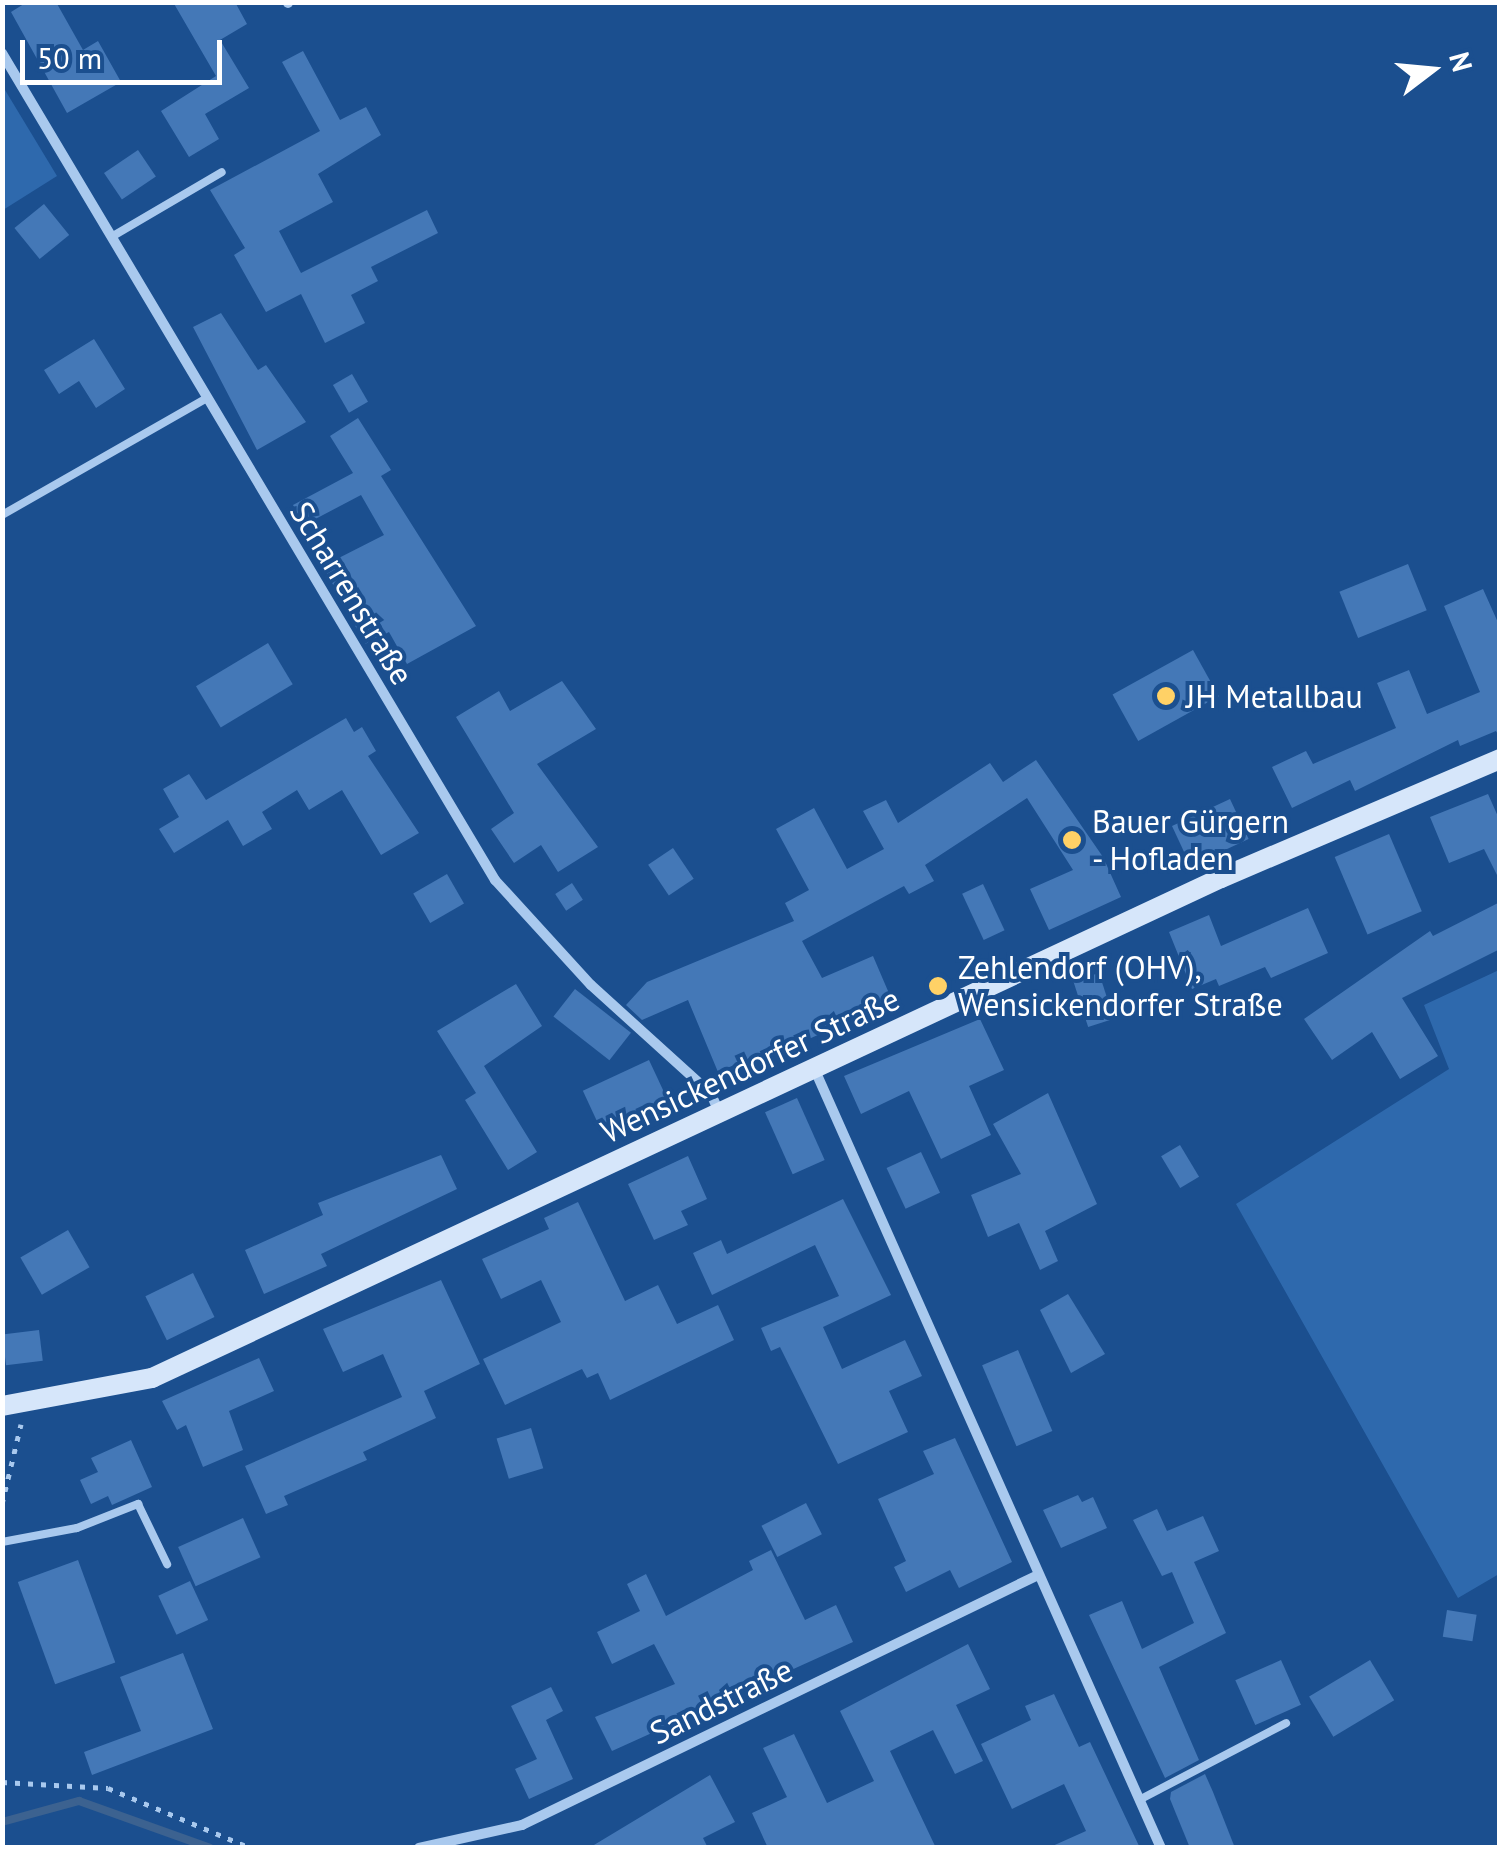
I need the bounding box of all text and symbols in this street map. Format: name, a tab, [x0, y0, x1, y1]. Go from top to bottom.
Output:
scale bar	[25, 20, 228, 82]
north arrow	[1382, 20, 1482, 120]
text: 50 m	[37, 38, 102, 77]
text: N	[1441, 48, 1482, 76]
street label: Scharrenstraße	[282, 495, 422, 691]
place label: JH Metallbau	[1186, 677, 1363, 715]
marker: JH Metallbau	[1155, 685, 1177, 707]
place label: Bauer Gürgern - Hofladen	[1092, 803, 1289, 878]
marker: Bauer Gürgern - Hofladen	[1061, 829, 1083, 851]
place label: Zehlendorf (OHV), Wensickendorfer Straße	[958, 949, 1283, 1024]
marker: Zehlendorf (OHV), Wensickendorfer Straße	[927, 975, 949, 997]
street label: Wensickendorfer Straße	[595, 979, 905, 1151]
street label: Sandstraße	[643, 1650, 799, 1752]

